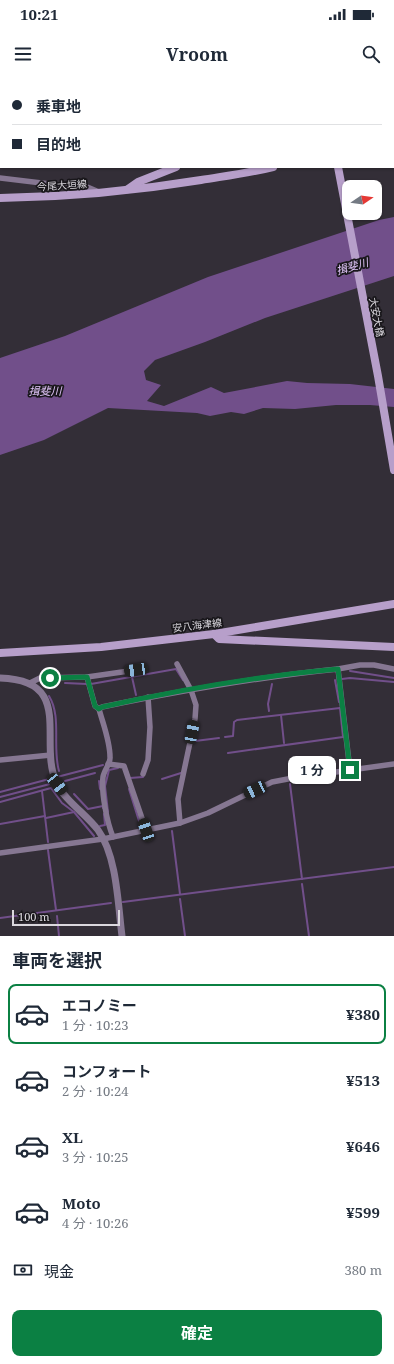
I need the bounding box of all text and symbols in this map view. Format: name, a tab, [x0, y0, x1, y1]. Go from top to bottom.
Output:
text: 10:21	[20, 4, 58, 24]
text: Vroom	[166, 42, 228, 66]
icon: menu	[12, 43, 34, 65]
icon: search	[360, 43, 382, 65]
text: 乗車地	[36, 96, 81, 116]
text: 目的地	[36, 134, 81, 154]
street label: 今尾大垣線	[37, 176, 87, 194]
north arrow	[342, 180, 382, 220]
map controls	[342, 180, 382, 220]
water label: 揖斐川	[334, 254, 371, 278]
street label: 大安大橋	[366, 296, 388, 338]
water label: 揖斐川	[29, 383, 62, 398]
street label: 安八海津線	[171, 615, 223, 635]
car	[123, 662, 149, 678]
route start	[41, 669, 59, 687]
car	[184, 719, 200, 745]
callout: 1 分	[288, 756, 336, 784]
text: 1 分	[300, 761, 324, 779]
route end	[341, 761, 359, 779]
car	[45, 771, 69, 797]
car	[242, 779, 268, 801]
car	[136, 817, 156, 843]
scale bar	[12, 908, 120, 927]
text: 100 m	[18, 909, 50, 924]
text: 車両を選択	[12, 948, 102, 972]
text: エコノミー	[62, 995, 137, 1015]
icon: car	[14, 996, 50, 1032]
text: ¥380	[346, 1004, 380, 1024]
text: 1 分 · 10:23	[62, 1016, 128, 1034]
text: コンフォート	[62, 1061, 152, 1081]
icon: car	[14, 1062, 50, 1098]
text: ¥513	[346, 1070, 380, 1090]
text: 2 分 · 10:24	[62, 1082, 128, 1100]
text: XL	[62, 1127, 83, 1147]
icon: car	[14, 1128, 50, 1164]
text: ¥646	[346, 1136, 380, 1156]
text: 3 分 · 10:25	[62, 1148, 128, 1166]
text: Moto	[62, 1193, 101, 1213]
icon: car	[14, 1194, 50, 1230]
text: ¥599	[346, 1202, 380, 1222]
text: 4 分 · 10:26	[62, 1214, 128, 1232]
icon: cash	[12, 1259, 34, 1281]
text: 現金	[44, 1261, 74, 1281]
text: 380 m	[345, 1261, 382, 1279]
button: 確定	[12, 1310, 382, 1356]

